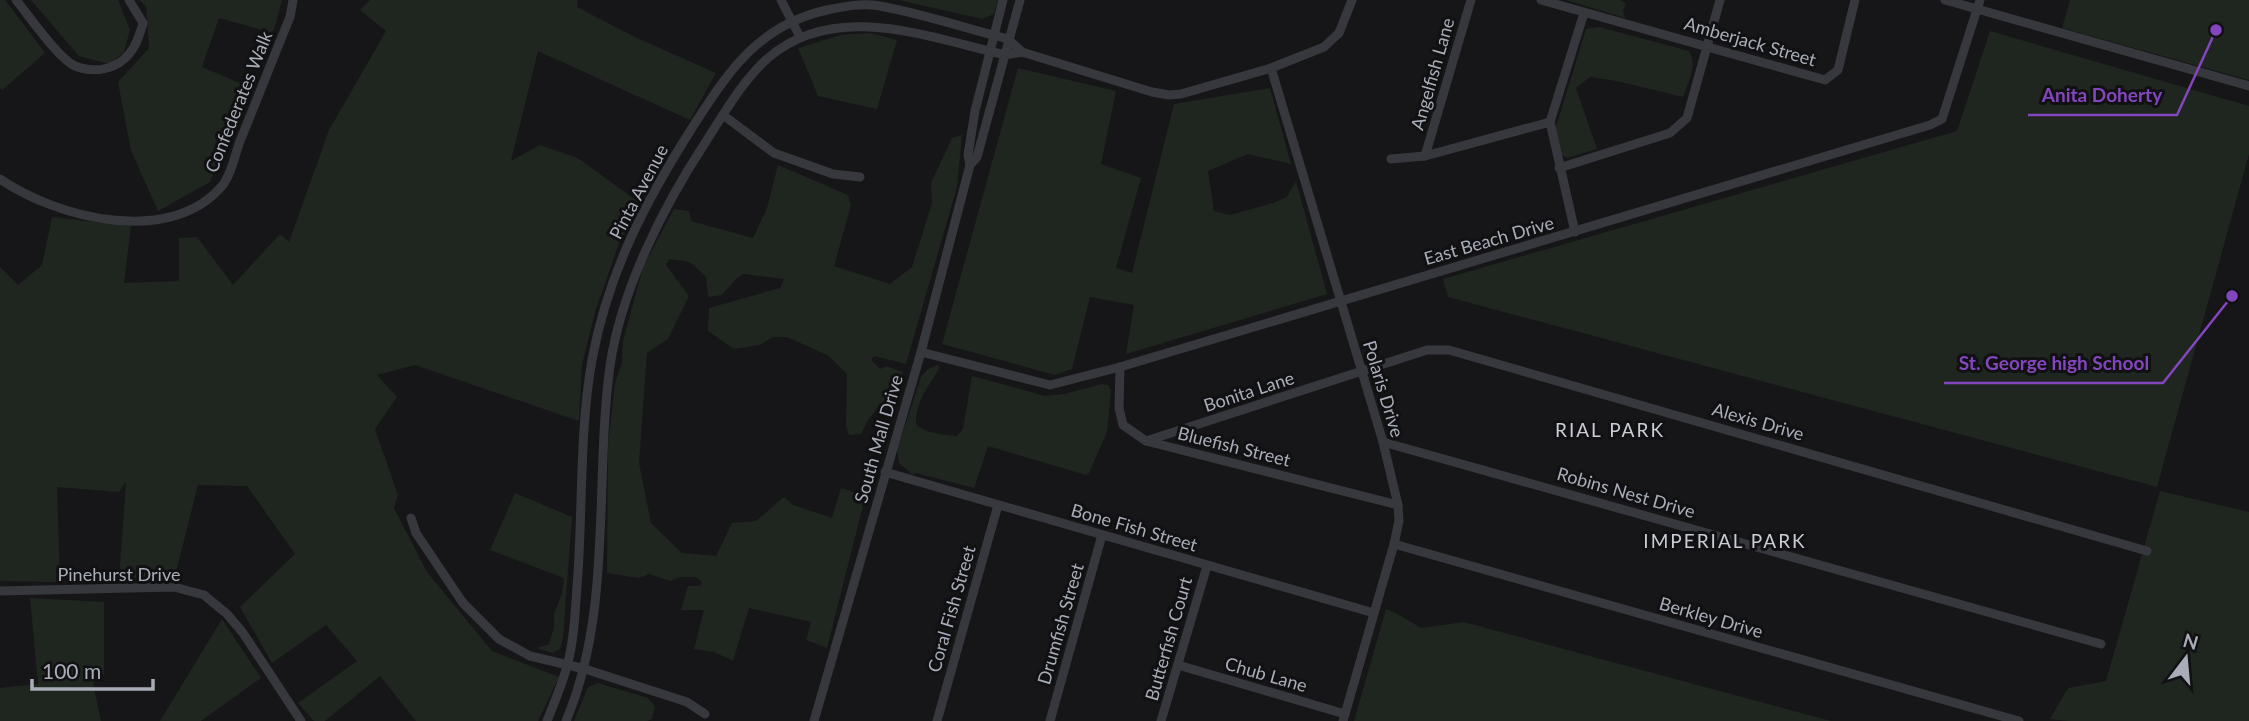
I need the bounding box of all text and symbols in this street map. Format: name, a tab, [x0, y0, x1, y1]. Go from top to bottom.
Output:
street label: Amberjack Street	[1682, 12, 1819, 71]
street label: Angelfish Lane	[1406, 15, 1459, 132]
street label: Confederates Walk	[200, 27, 277, 175]
callout: Anita Doherty	[2028, 75, 2177, 115]
text: Anita Doherty	[2041, 83, 2163, 106]
street label: Pinta Avenue	[604, 140, 672, 243]
street label: East Beach Drive	[1421, 211, 1556, 269]
street label: Polaris Drive	[1359, 338, 1409, 440]
callout: St. George high School	[1944, 343, 2163, 383]
text: St. George high School	[1959, 351, 2149, 374]
street label: Bonita Lane	[1201, 366, 1297, 416]
street label: South Mall Drive	[849, 372, 907, 505]
street label: Alexis Drive	[1710, 397, 1807, 445]
district label: RIAL PARK	[1555, 418, 1665, 441]
street label: Bluefish Street	[1176, 421, 1293, 471]
street label: Robins Nest Drive	[1555, 462, 1698, 522]
street label: Bone Fish Street	[1069, 499, 1200, 556]
district label: IMPERIAL PARK	[1643, 529, 1807, 552]
street label: Coral Fish Street	[922, 542, 980, 675]
street label: Drumfish Street	[1032, 560, 1088, 687]
street label: Pinehurst Drive	[58, 563, 180, 585]
street label: Butterfish Court	[1140, 574, 1196, 703]
street label: Berkley Drive	[1657, 592, 1766, 642]
north arrow	[2151, 623, 2221, 693]
text: N	[2181, 628, 2201, 654]
scale bar	[32, 648, 152, 692]
street label: Chub Lane	[1223, 652, 1310, 696]
text: 100 m	[42, 658, 101, 683]

